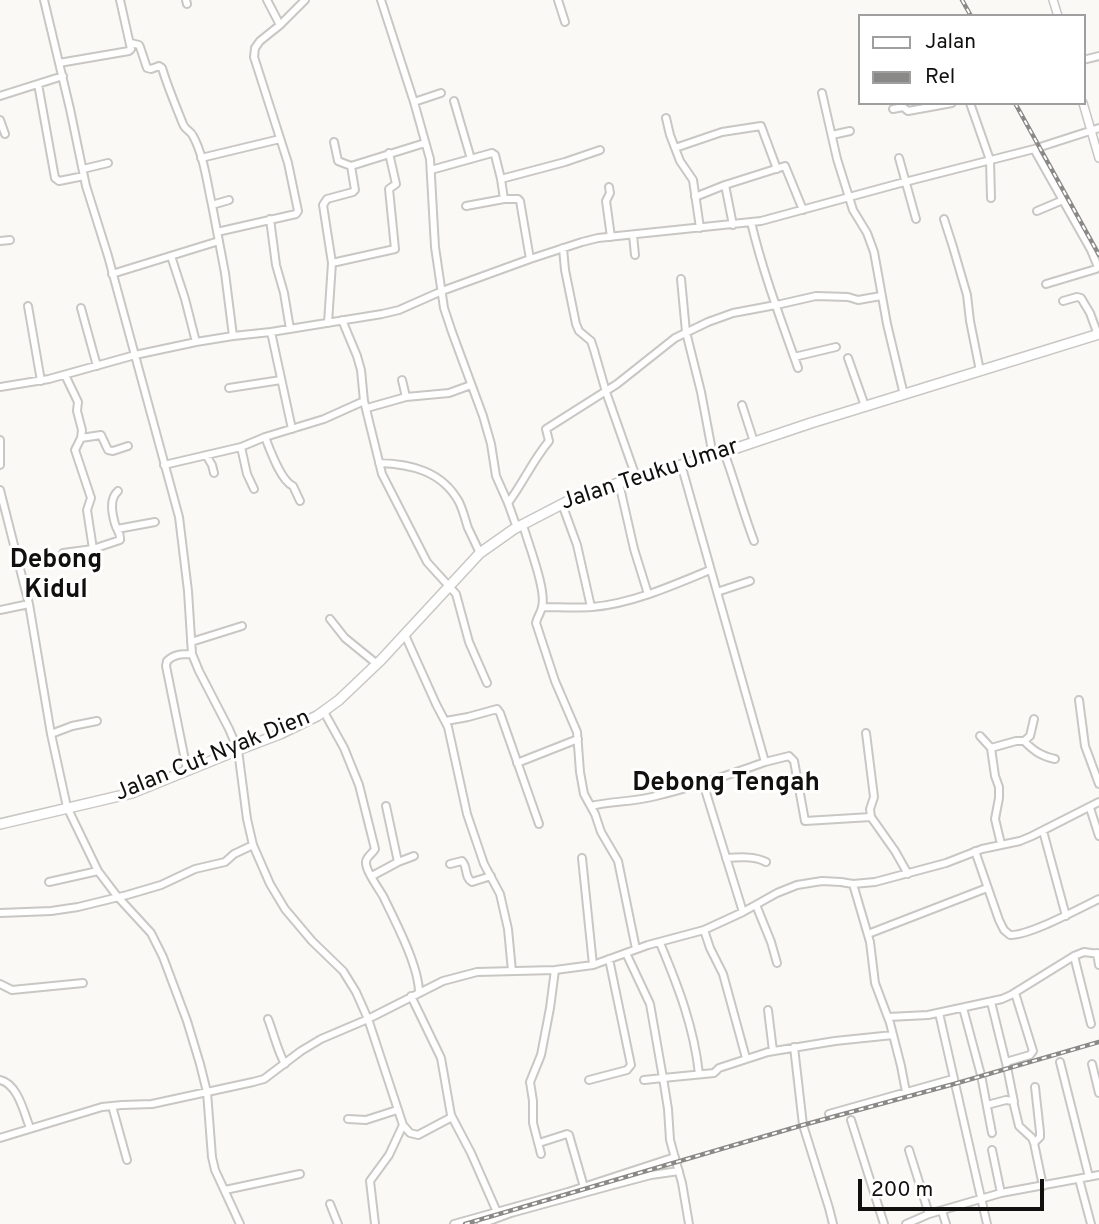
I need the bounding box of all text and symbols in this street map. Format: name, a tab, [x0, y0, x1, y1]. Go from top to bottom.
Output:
legend	[858, 14, 1085, 105]
text: Jalan	[925, 29, 976, 56]
text: Rel	[925, 64, 955, 91]
street label: Jalan Teuku Umar	[558, 434, 742, 518]
district label: Debong Kidul	[10, 546, 102, 608]
street label: Jalan Cut Nyak Dien	[111, 705, 315, 809]
district label: Debong Tengah	[632, 769, 820, 801]
scale bar	[861, 1164, 1046, 1208]
text: 200 m	[871, 1177, 933, 1204]

